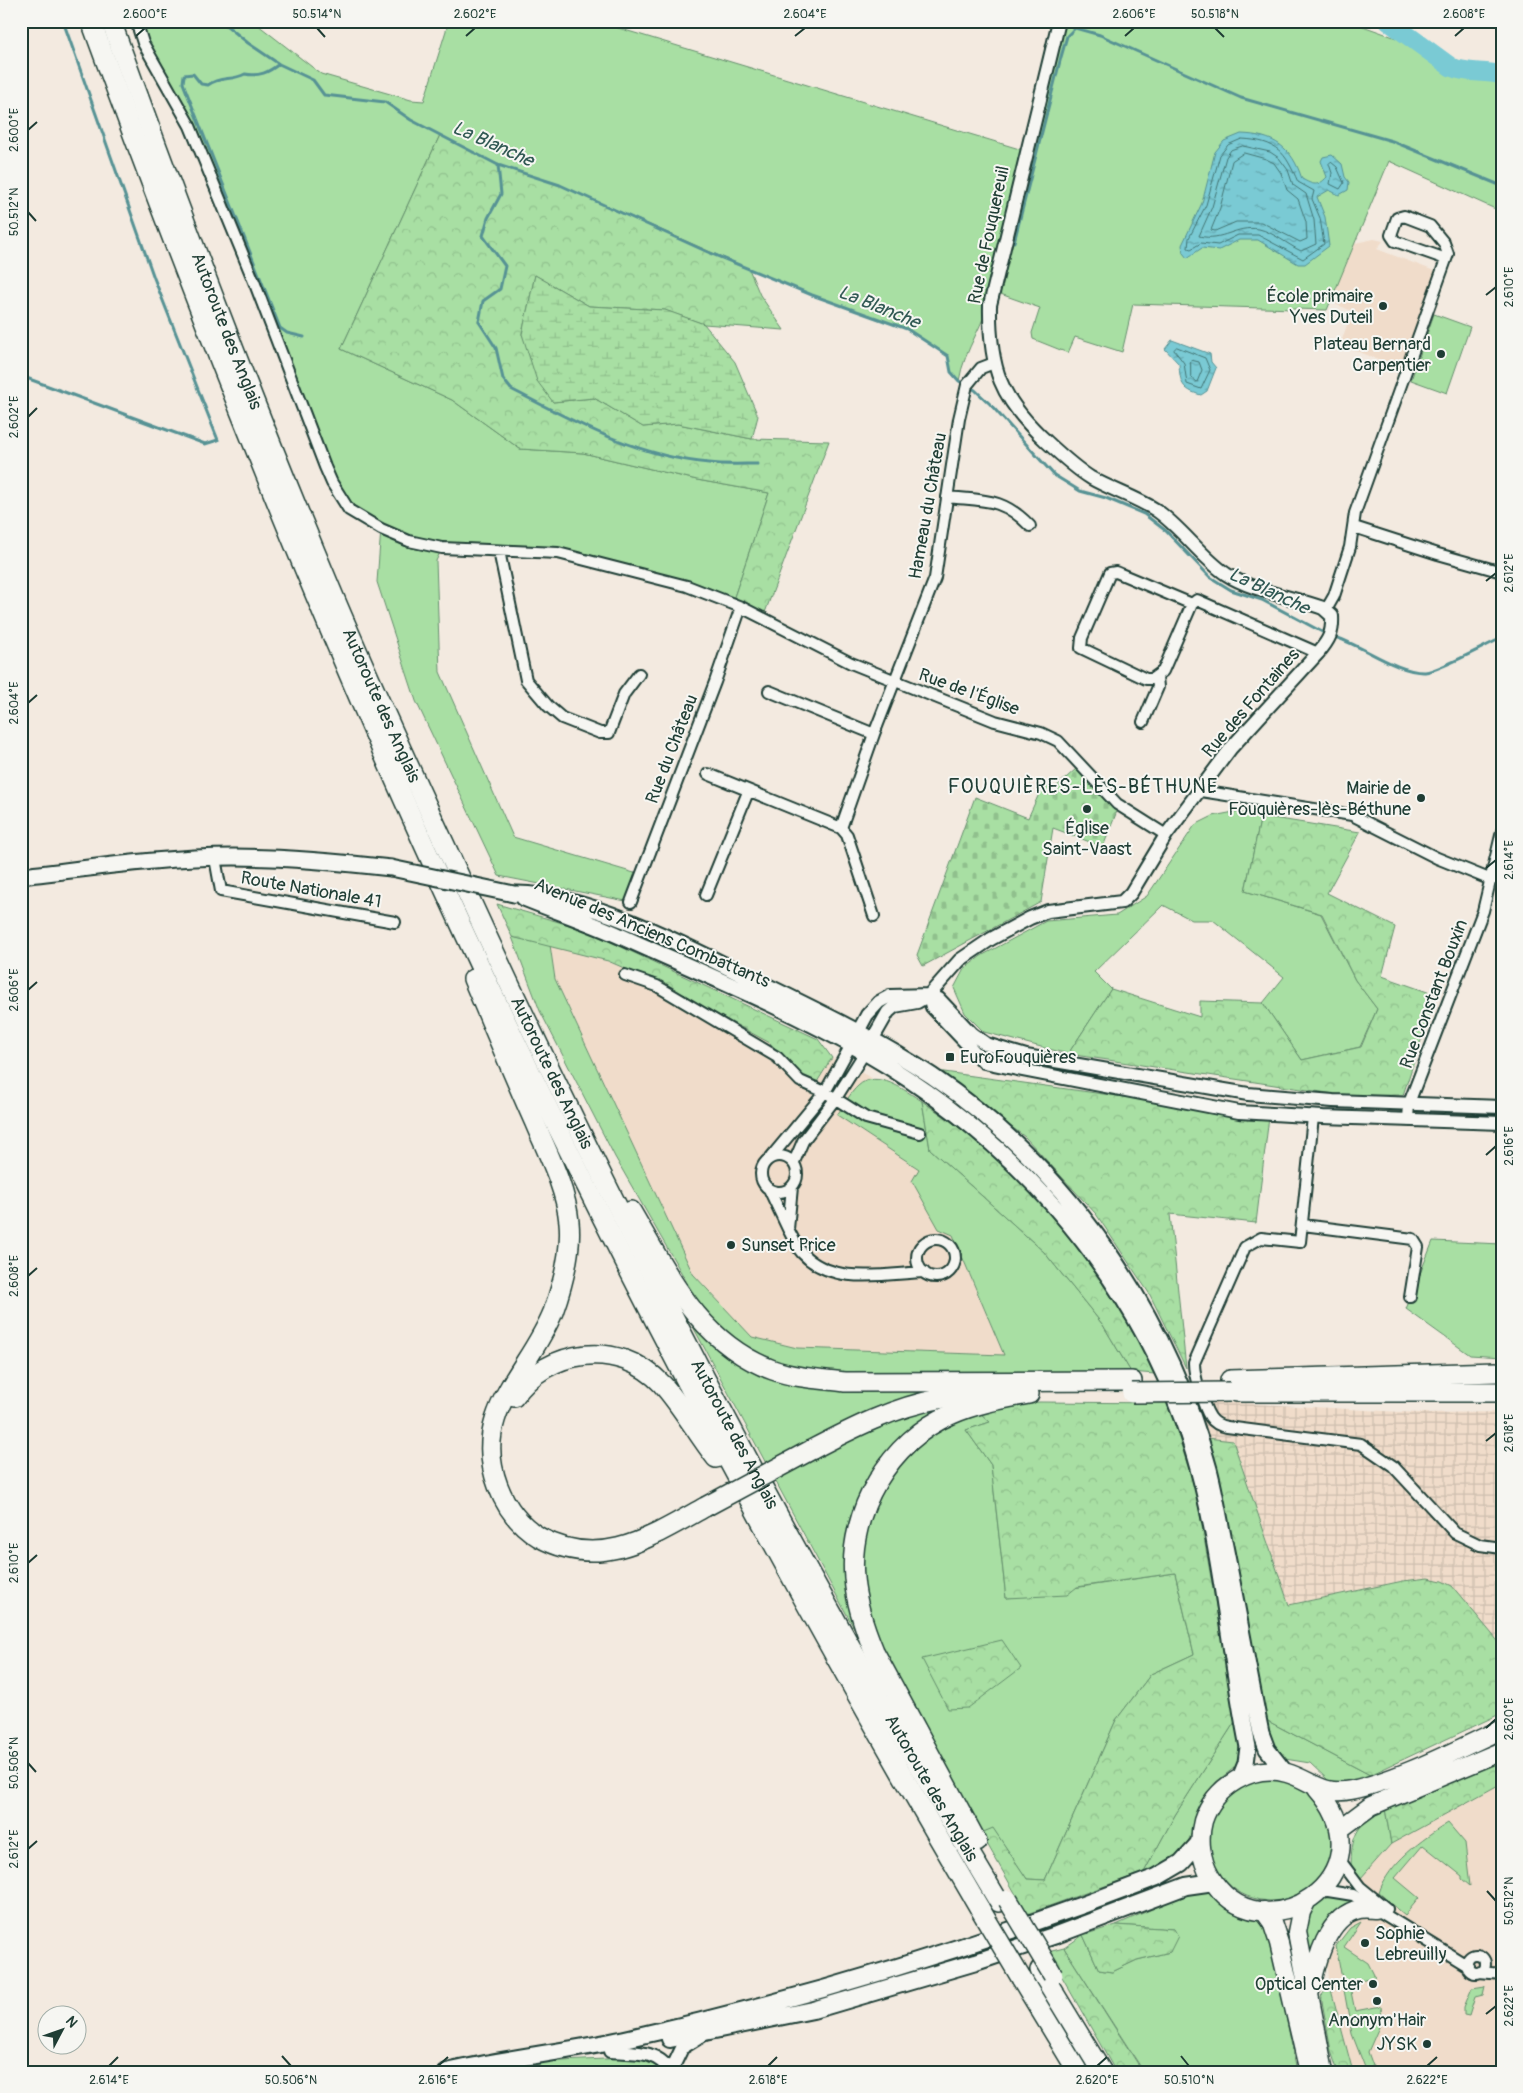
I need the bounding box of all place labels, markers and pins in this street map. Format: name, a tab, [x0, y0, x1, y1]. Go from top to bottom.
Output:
place label: École primaire Yves Duteil	[1267, 285, 1373, 329]
marker: École primaire Yves Duteil	[1377, 300, 1389, 312]
place label: Plateau Bernard Carpentier	[1313, 333, 1432, 377]
marker: Plateau Bernard Carpentier	[1435, 348, 1447, 360]
place label: Mairie de Fouquières-lès-Béthune	[1228, 777, 1411, 821]
marker: Mairie de Fouquières-lès-Béthune	[1415, 792, 1427, 804]
marker: Église Saint-Vaast	[1081, 803, 1093, 815]
place label: Église Saint-Vaast	[1042, 817, 1133, 861]
place label: EuroFouquières	[960, 1046, 1076, 1069]
marker: EuroFouquières	[944, 1051, 956, 1063]
place label: Sunset Price	[741, 1234, 836, 1257]
marker: Sunset Price	[725, 1239, 737, 1251]
place label: Sophie Lebreuilly	[1375, 1922, 1447, 1966]
marker: Sophie Lebreuilly	[1359, 1937, 1371, 1949]
place label: Optical Center	[1255, 1973, 1364, 1996]
marker: Optical Center	[1367, 1978, 1379, 1990]
marker: Anonym'Hair	[1371, 1995, 1383, 2007]
place label: Anonym'Hair	[1328, 2009, 1427, 2032]
place label: JYSK	[1377, 2033, 1417, 2056]
marker: JYSK	[1421, 2038, 1433, 2050]

